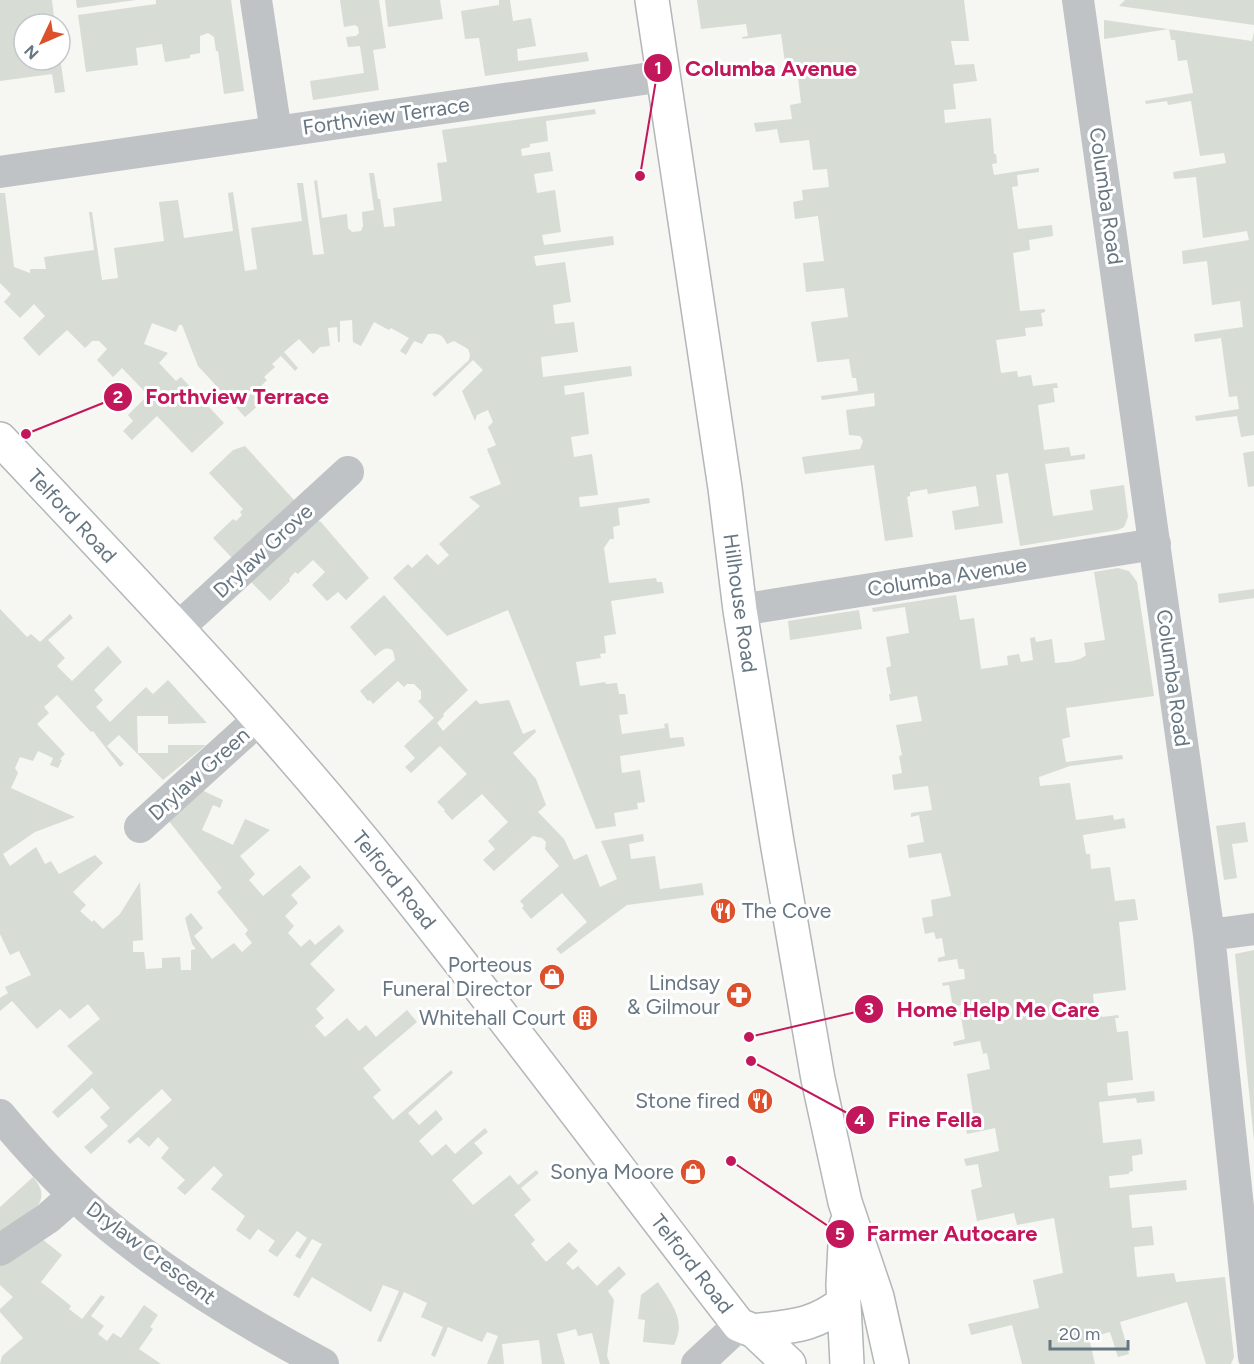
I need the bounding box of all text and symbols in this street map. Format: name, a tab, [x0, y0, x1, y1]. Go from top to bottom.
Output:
north arrow	[12, 12, 72, 72]
text: N	[20, 41, 43, 63]
callout: Columba Avenue	[643, 48, 869, 88]
text: Columba Avenue	[685, 55, 857, 82]
text: 1	[654, 57, 662, 79]
street label: Forthview Terrace	[301, 91, 471, 140]
street label: Columba Road	[1085, 126, 1128, 266]
callout: Forthview Terrace	[103, 377, 341, 417]
text: Forthview Terrace	[145, 383, 329, 410]
text: 2	[113, 386, 123, 408]
street label: Telford Road	[23, 464, 122, 568]
street label: Drylaw Grove	[208, 498, 317, 603]
street label: Hillhouse Road	[718, 532, 763, 674]
street label: Columba Avenue	[866, 552, 1028, 601]
street label: Columba Road	[1152, 608, 1195, 748]
street label: Drylaw Green	[143, 722, 254, 825]
street label: Telford Road	[347, 826, 442, 934]
restaurant icon: The Cove	[708, 896, 738, 926]
place label: The Cove	[742, 898, 831, 923]
place label: Porteous Funeral Director	[382, 952, 532, 1001]
shop icon: Porteous Funeral Director	[537, 962, 567, 992]
place label: Lindsay & Gilmour	[627, 970, 720, 1019]
pharmacy icon: Lindsay & Gilmour	[724, 980, 754, 1010]
callout: Home Help Me Care	[854, 989, 1111, 1029]
text: Home Help Me Care	[897, 996, 1099, 1023]
text: 3	[864, 998, 874, 1020]
building icon: Whitehall Court	[570, 1003, 600, 1033]
place label: Whitehall Court	[419, 1005, 566, 1030]
restaurant icon: Stone fired	[745, 1086, 775, 1116]
place label: Stone fired	[635, 1088, 740, 1113]
callout: Fine Fella	[845, 1100, 994, 1140]
text: Fine Fella	[888, 1106, 982, 1133]
text: 4	[854, 1109, 866, 1131]
shop icon: Sonya Moore	[678, 1157, 708, 1187]
place label: Sonya Moore	[550, 1159, 674, 1184]
street label: Drylaw Crescent	[82, 1196, 221, 1309]
street label: Telford Road	[646, 1209, 739, 1318]
callout: Farmer Autocare	[825, 1214, 1050, 1254]
text: Farmer Autocare	[867, 1220, 1037, 1247]
text: 5	[835, 1223, 845, 1245]
scale bar	[1050, 1313, 1128, 1351]
text: 20 m	[1059, 1323, 1100, 1345]

